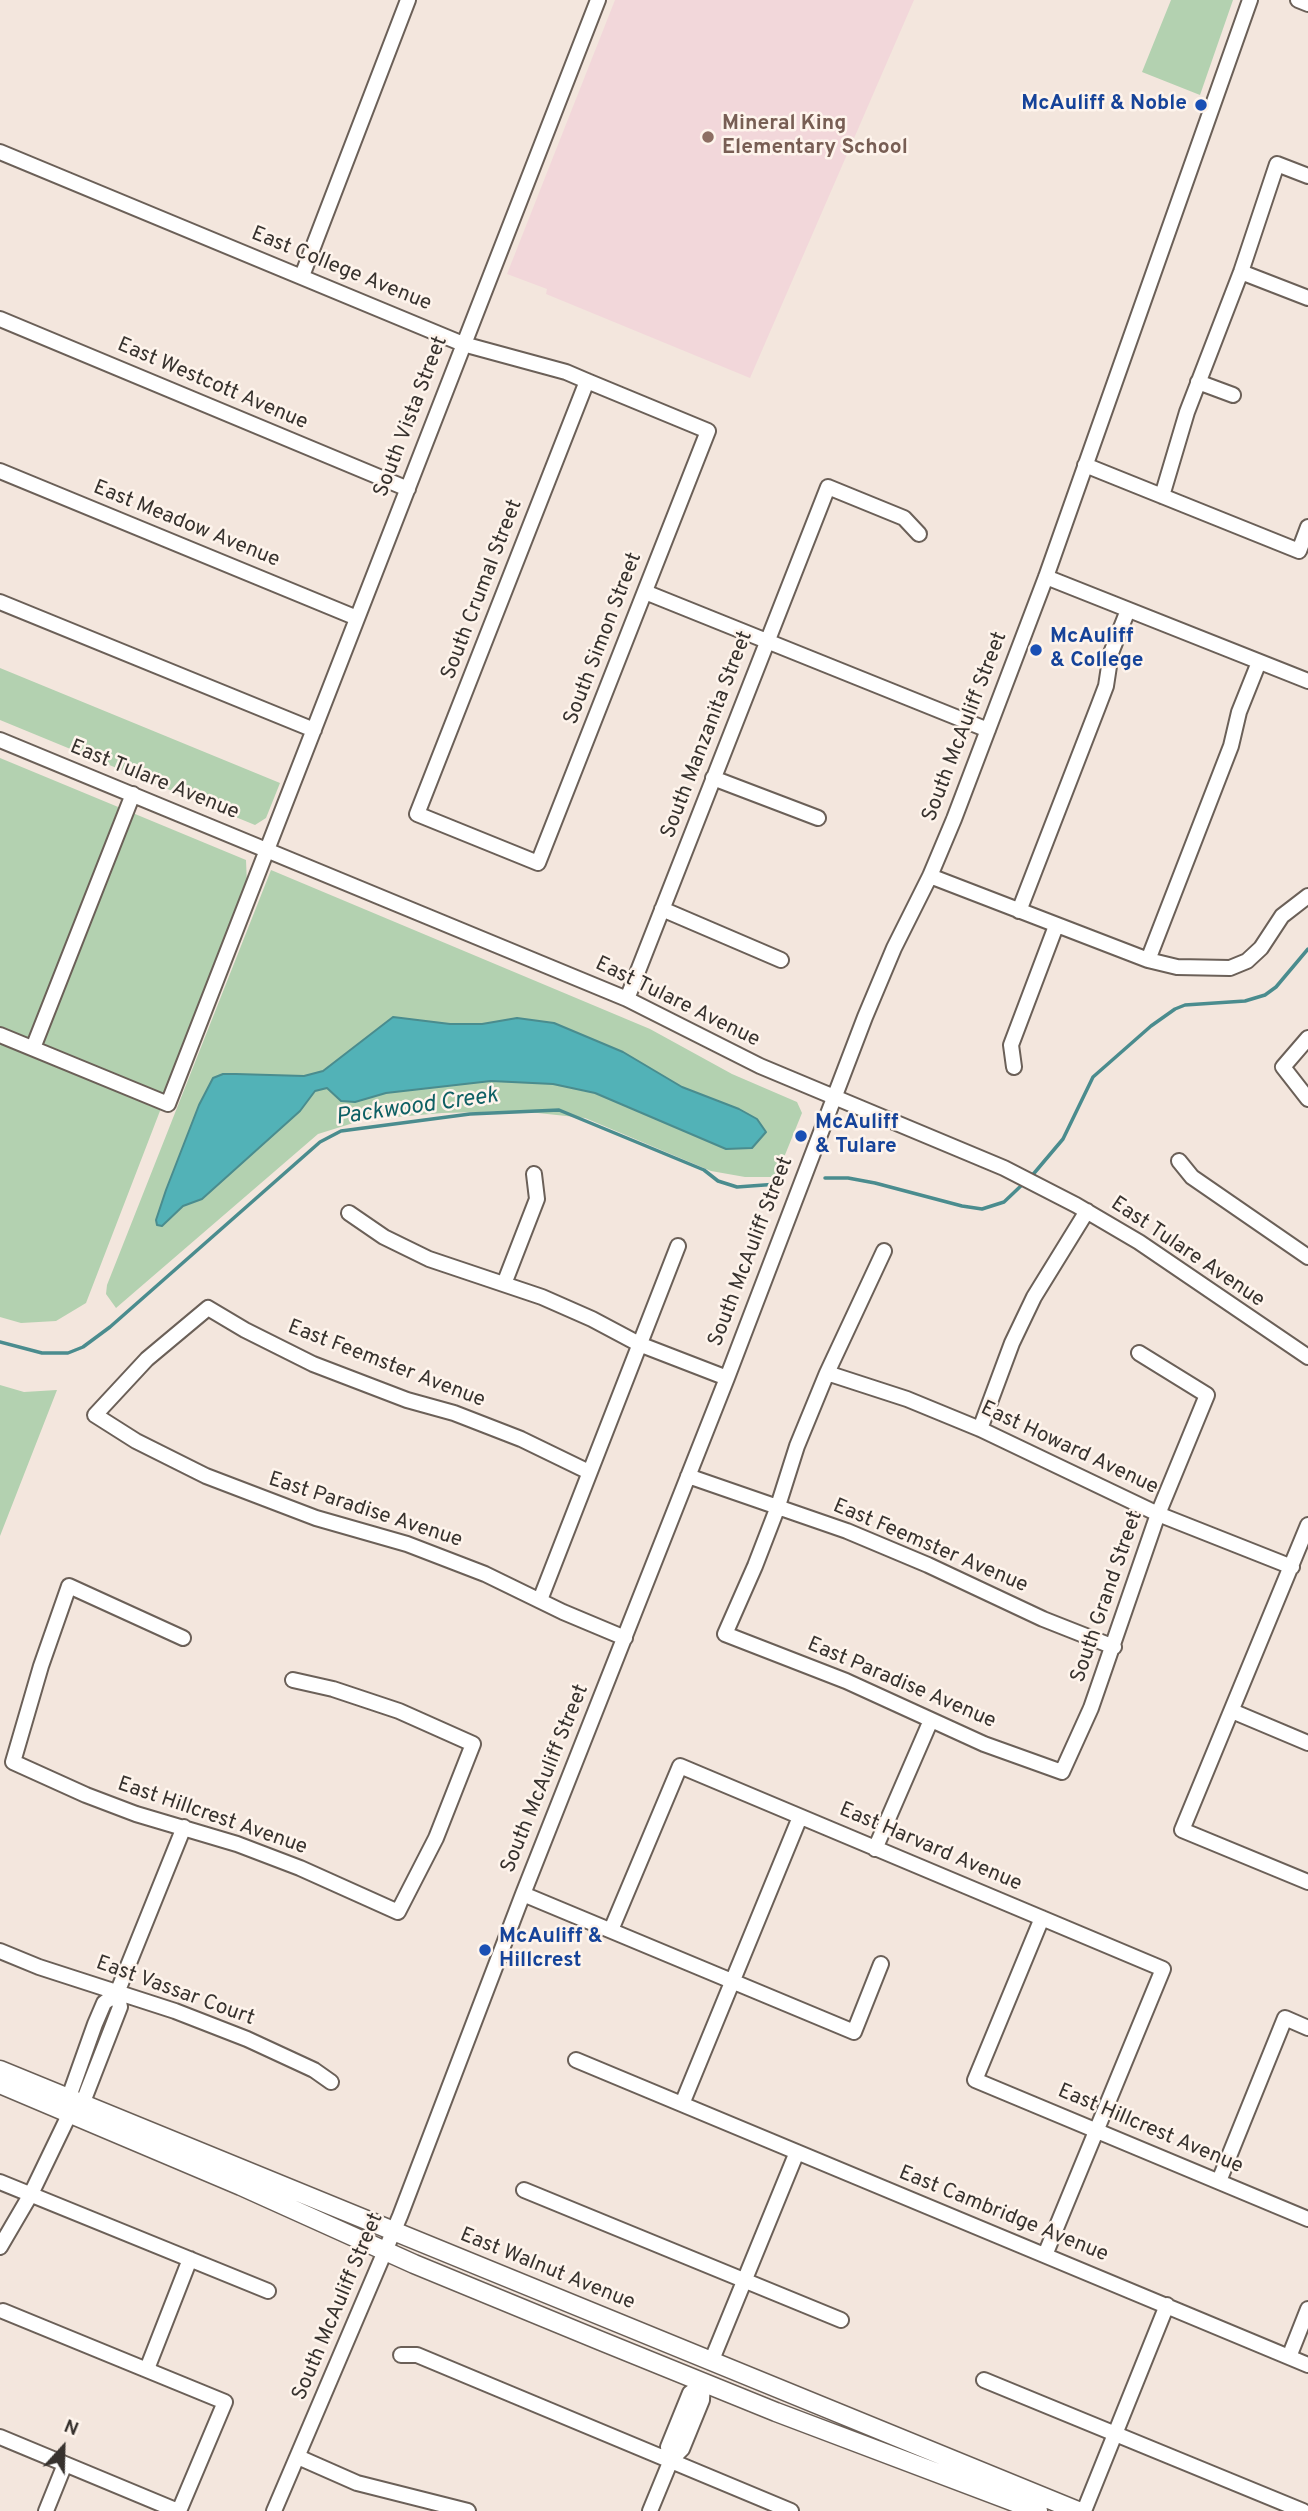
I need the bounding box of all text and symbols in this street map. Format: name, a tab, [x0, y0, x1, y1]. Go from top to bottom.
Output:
place label: McAuliff & Noble	[1021, 92, 1187, 118]
marker: McAuliff & Noble	[1193, 97, 1209, 113]
place label: Mineral King Elementary School	[722, 112, 908, 162]
marker: Mineral King Elementary School	[700, 129, 716, 145]
street label: East College Avenue	[247, 222, 435, 318]
street label: East Westcott Avenue	[113, 333, 311, 437]
street label: South Vista Street	[370, 333, 454, 501]
street label: East Meadow Avenue	[89, 476, 283, 574]
street label: South Crumal Street	[437, 496, 529, 684]
street label: South Simon Street	[560, 549, 648, 729]
place label: McAuliff & College	[1050, 625, 1143, 675]
street label: South Manzanita Street	[657, 628, 759, 842]
street label: South McAuliff Street	[918, 629, 1014, 825]
marker: McAuliff & College	[1028, 642, 1044, 658]
street label: East Tulare Avenue	[66, 736, 242, 826]
street label: East Tulare Avenue	[591, 952, 763, 1054]
water label: Packwood Creek	[334, 1083, 500, 1133]
place label: McAuliff & Tulare	[815, 1111, 898, 1161]
marker: McAuliff & Tulare	[793, 1128, 809, 1144]
street label: South McAuliff Street	[704, 1154, 800, 1350]
street label: East Tulare Avenue	[1105, 1192, 1269, 1314]
street label: East Feemster Avenue	[284, 1316, 488, 1414]
street label: East Howard Avenue	[976, 1397, 1162, 1501]
street label: East Paradise Avenue	[265, 1468, 465, 1554]
street label: East Feemster Avenue	[829, 1495, 1031, 1599]
street label: South Grand Street	[1067, 1508, 1149, 1686]
street label: East Paradise Avenue	[803, 1633, 999, 1735]
street label: South McAuliff Street	[497, 1681, 595, 1877]
street label: East Hillcrest Avenue	[114, 1773, 310, 1861]
street label: East Harvard Avenue	[835, 1798, 1025, 1898]
place label: McAuliff & Hillcrest	[499, 1925, 603, 1975]
marker: McAuliff & Hillcrest	[477, 1942, 493, 1958]
street label: East Vassar Court	[92, 1952, 258, 2032]
street label: East Hillcrest Avenue	[1053, 2080, 1247, 2180]
street label: East Cambridge Avenue	[895, 2161, 1111, 2269]
street label: South McAuliff Street	[288, 2209, 390, 2405]
street label: East Walnut Avenue	[456, 2223, 638, 2317]
north arrow	[28, 2413, 98, 2483]
text: N	[60, 2415, 82, 2442]

